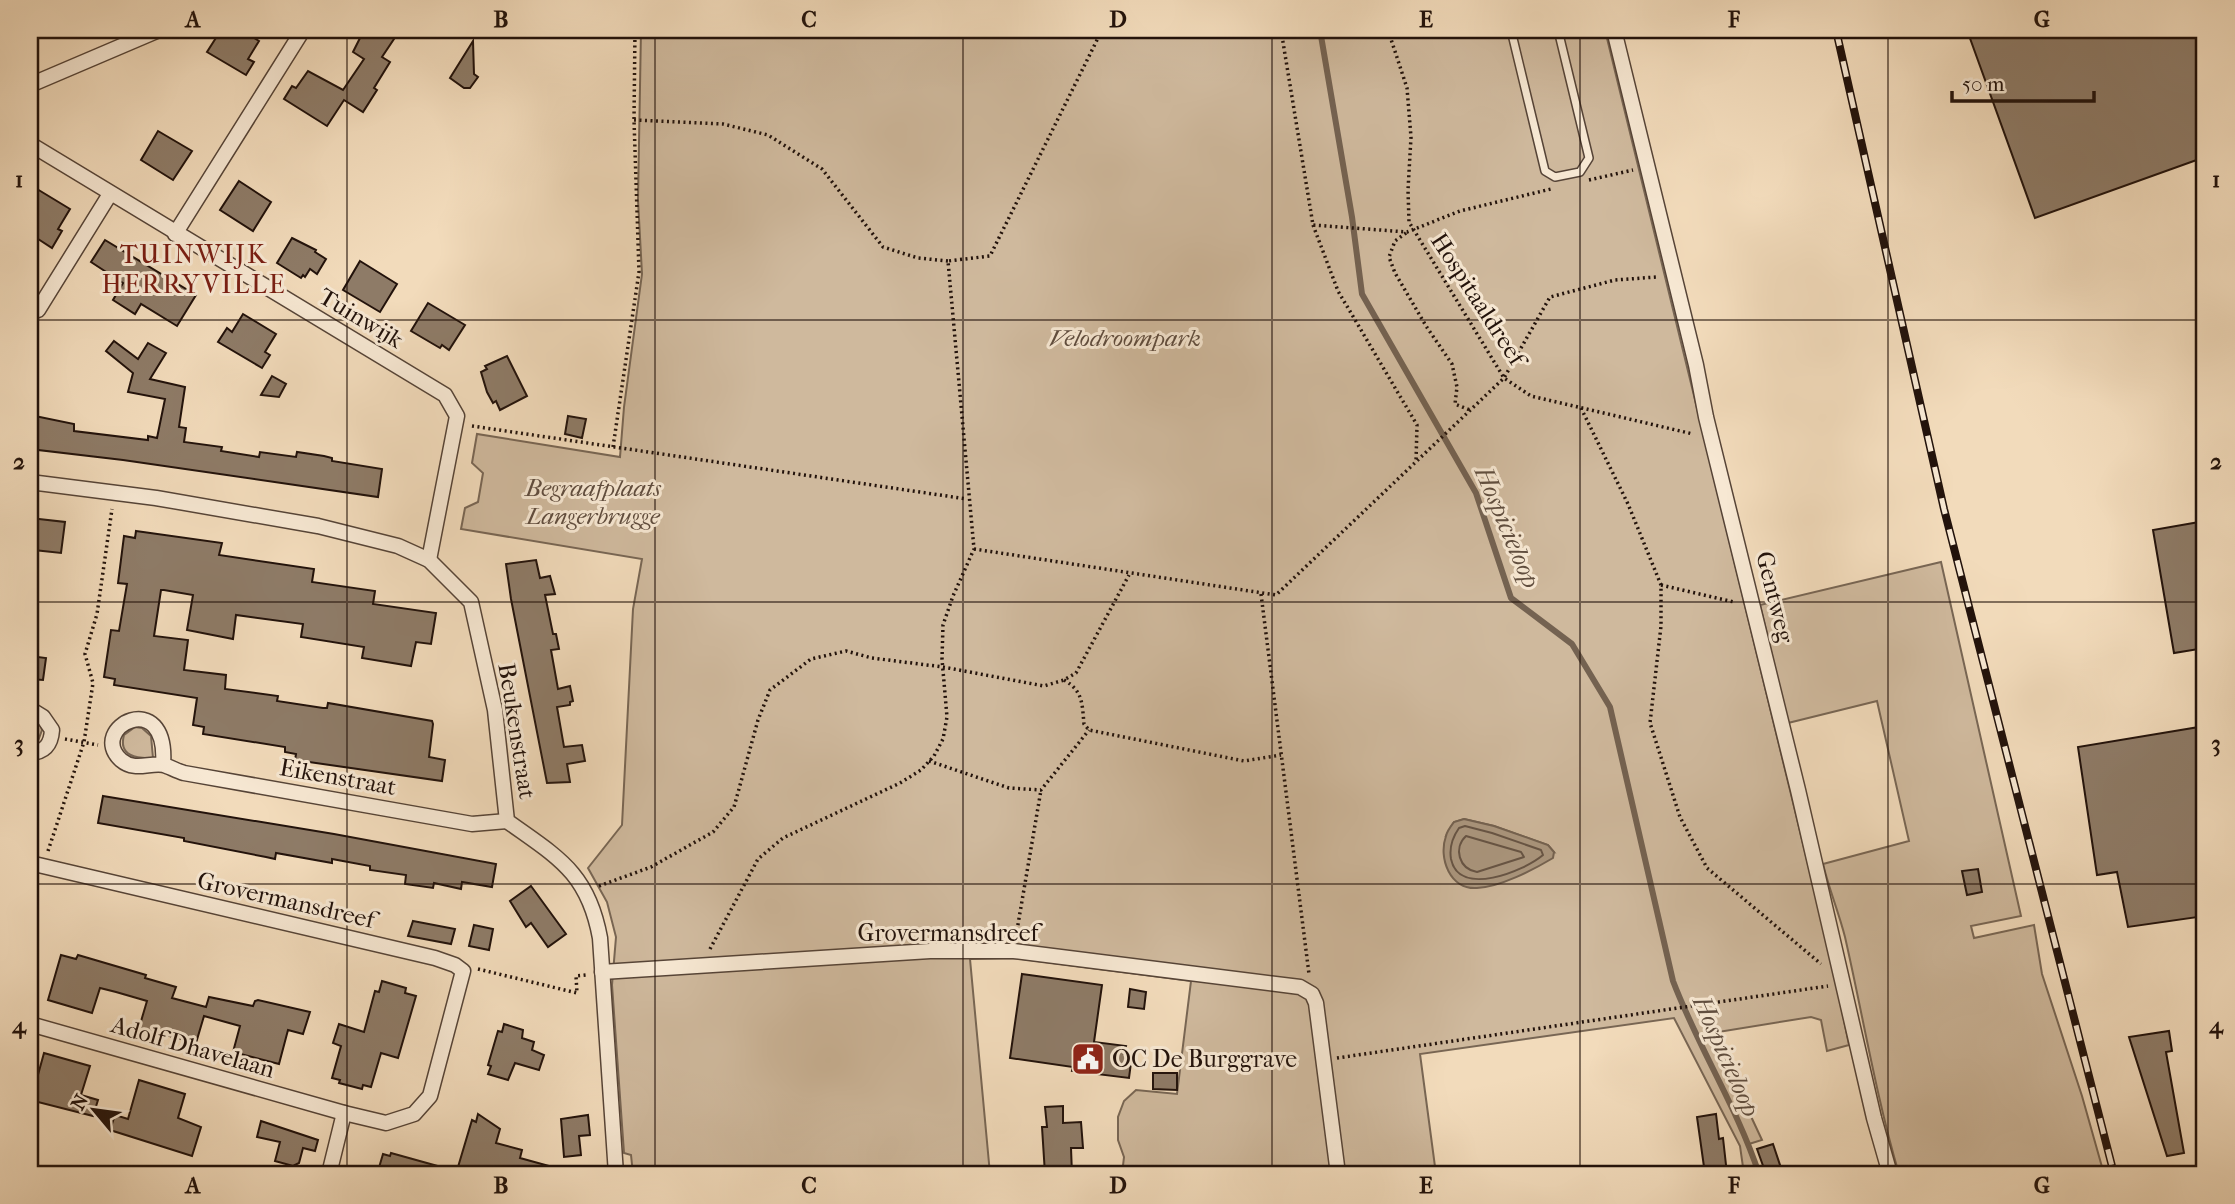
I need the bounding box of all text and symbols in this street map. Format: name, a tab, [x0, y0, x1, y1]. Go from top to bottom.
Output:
text: A	[184, 6, 202, 33]
text: B	[494, 6, 509, 33]
text: C	[801, 6, 817, 33]
text: D	[1109, 6, 1127, 33]
text: E	[1419, 6, 1433, 33]
text: F	[1727, 6, 1741, 33]
text: G	[2034, 6, 2050, 33]
scale bar	[1952, 60, 2093, 104]
text: 50 m	[1962, 72, 2005, 96]
text: 1	[15, 166, 23, 193]
text: 1	[2212, 166, 2220, 193]
street label: Hospitaaldreef	[1425, 228, 1534, 374]
district label: TUINWIJK HERRYVILLE	[101, 239, 287, 300]
street label: Tuinwijk	[314, 282, 409, 354]
park label: Velodroompark	[1049, 324, 1201, 352]
text: 2	[13, 448, 25, 475]
text: 2	[2210, 448, 2222, 475]
water label: Hospicieloop	[1468, 461, 1547, 593]
park label: Begraafplaats Langerbrugge	[523, 474, 661, 530]
street label: Gentweg	[1750, 548, 1800, 647]
street label: Beukenstraat	[492, 661, 542, 801]
text: 3	[14, 730, 24, 757]
text: 3	[2211, 730, 2221, 757]
street label: Eikenstraat	[277, 753, 399, 801]
street label: Grovermansdreef	[195, 866, 382, 935]
street label: Grovermansdreef	[857, 919, 1044, 947]
water label: Hospicieloop	[1686, 990, 1767, 1122]
street label: Adolf Dhavelaan	[107, 1010, 278, 1084]
text: 4	[11, 1012, 27, 1039]
text: 4	[2208, 1012, 2224, 1039]
public building icon: OC De Burggrave	[1069, 1040, 1107, 1078]
place label: OC De Burggrave	[1112, 1045, 1297, 1073]
north arrow	[60, 1074, 130, 1144]
text: N	[67, 1090, 93, 1114]
text: A	[184, 1172, 202, 1199]
text: B	[494, 1172, 509, 1199]
text: C	[801, 1172, 817, 1199]
text: D	[1109, 1172, 1127, 1199]
text: E	[1419, 1172, 1433, 1199]
text: F	[1727, 1172, 1741, 1199]
text: G	[2034, 1172, 2050, 1199]

